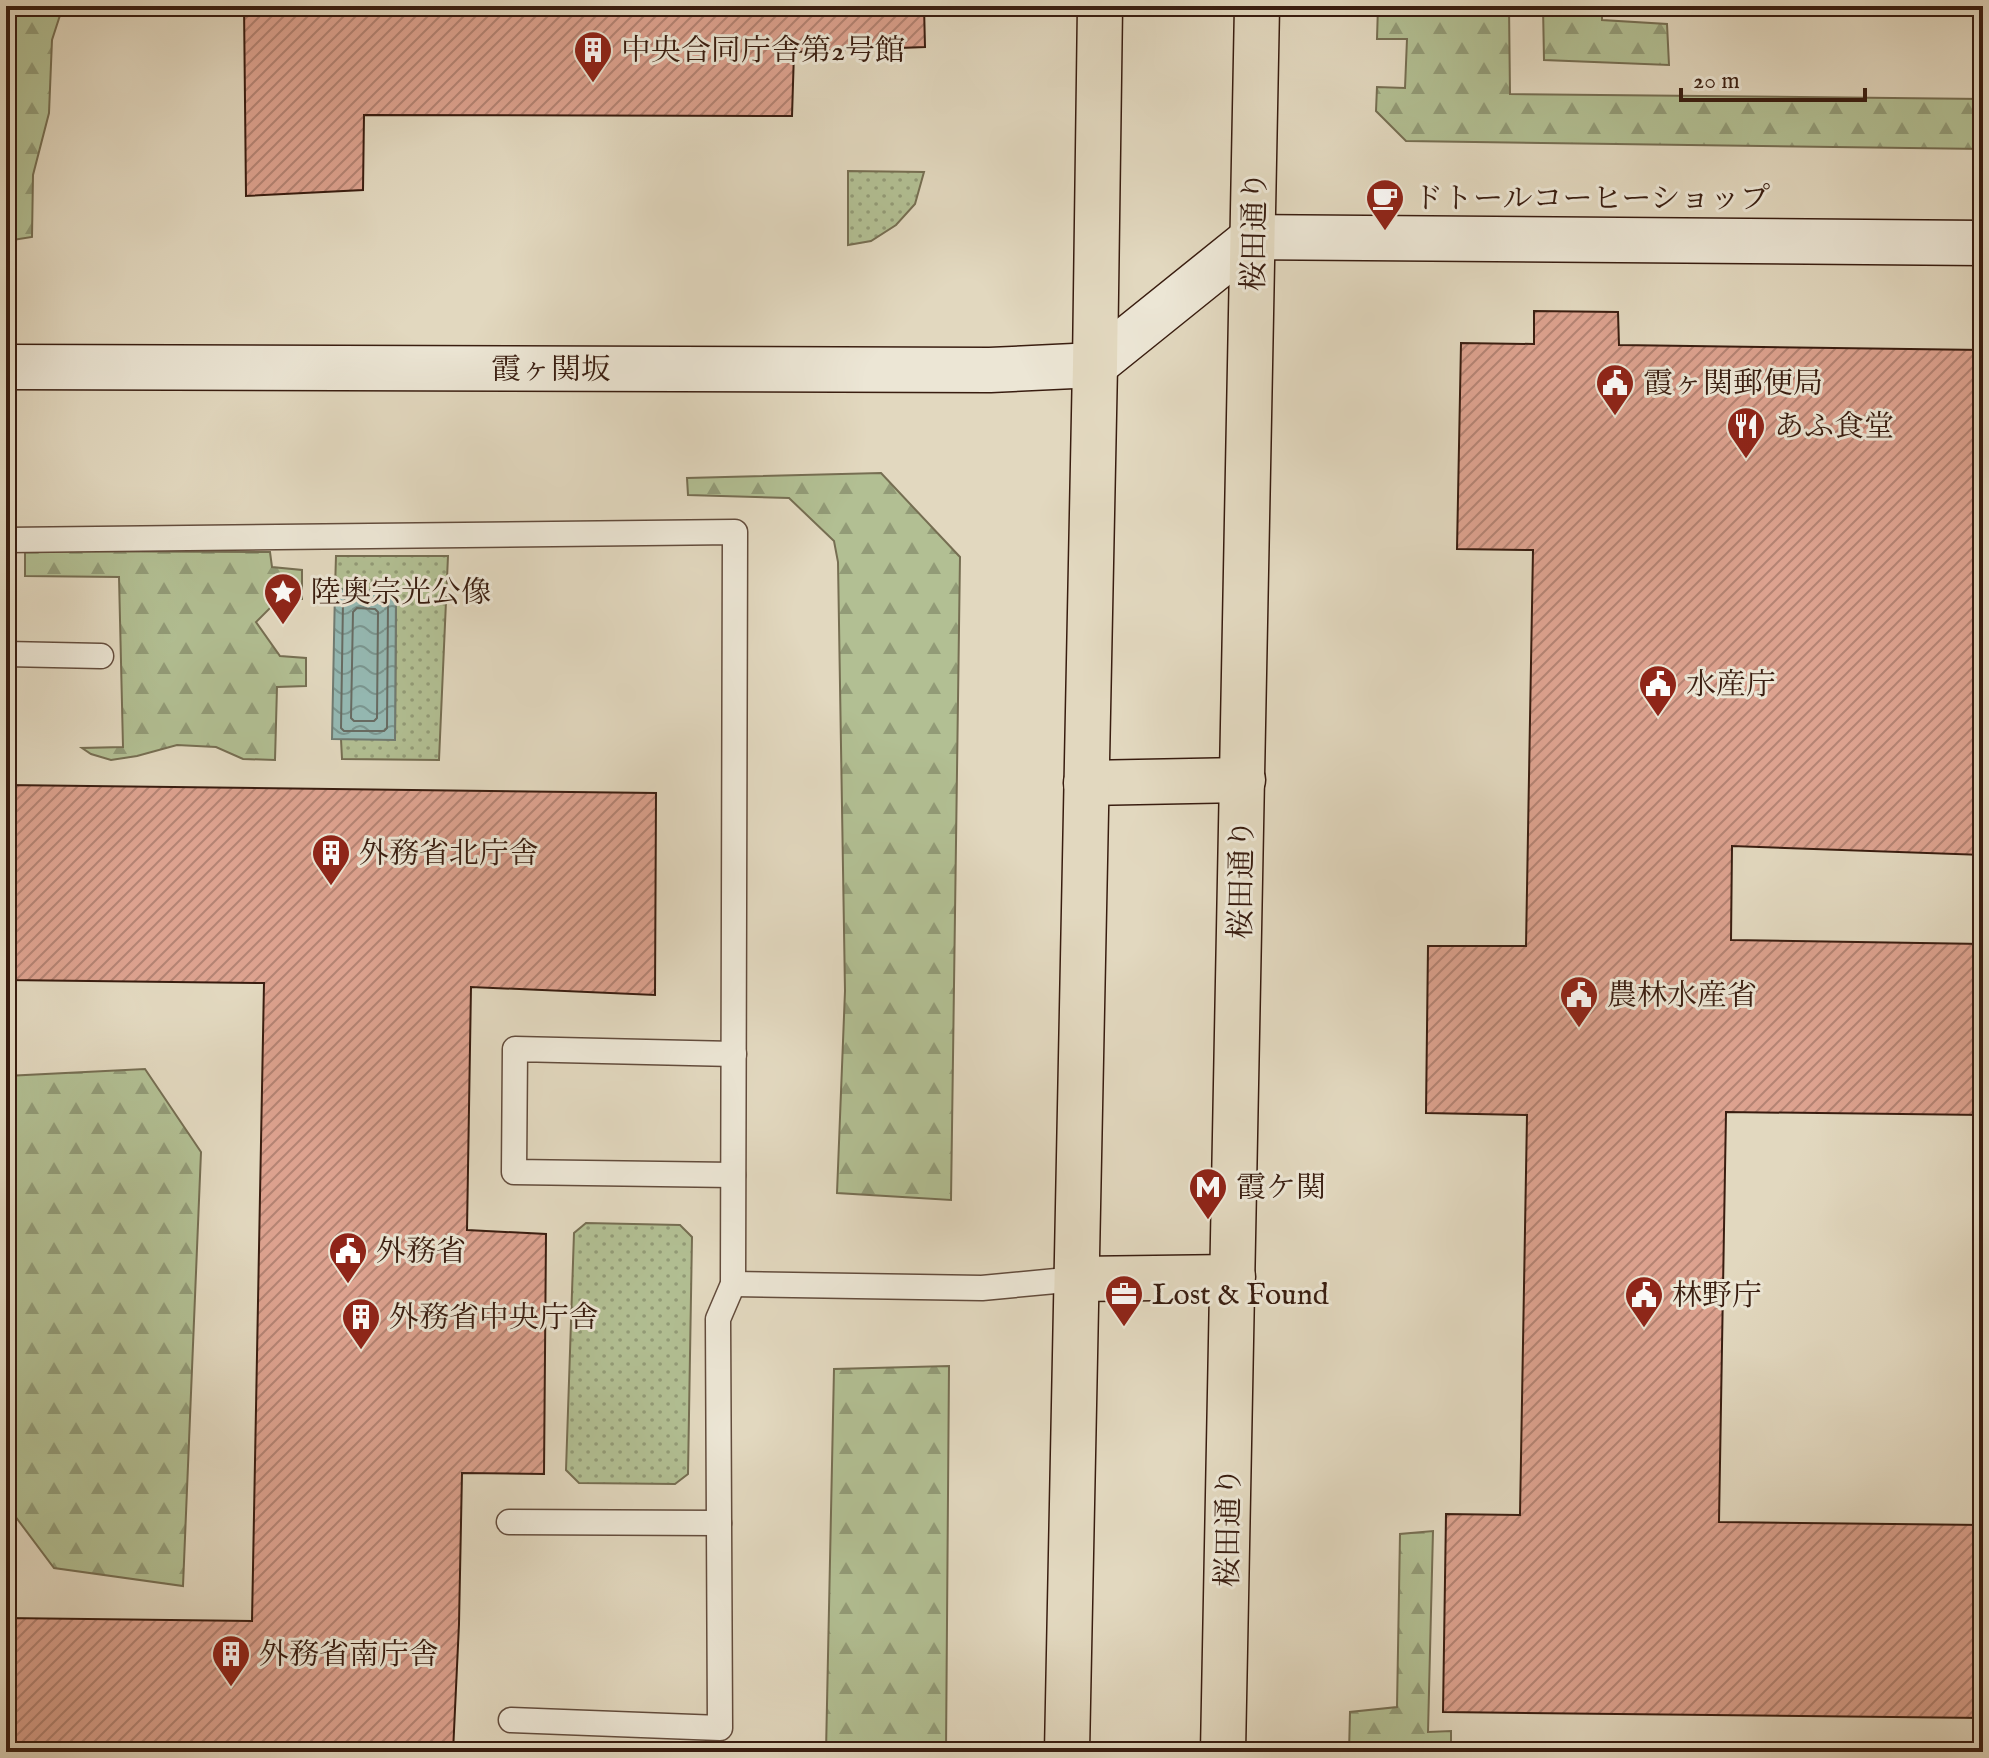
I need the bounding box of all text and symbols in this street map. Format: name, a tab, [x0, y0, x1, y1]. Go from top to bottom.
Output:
building icon: 中央合同庁舎第2号館	[572, 29, 614, 84]
place label: 中央合同庁舎第2号館	[621, 33, 905, 71]
scale bar	[1681, 52, 1865, 102]
text: 20 m	[1693, 66, 1740, 97]
street label: 桜田通り	[1236, 171, 1276, 291]
cafe icon: ドトールコーヒーショップ	[1364, 177, 1406, 232]
place label: ドトールコーヒーショップ	[1413, 181, 1770, 219]
street label: 霞ヶ関坂	[491, 352, 611, 390]
public building icon: 霞ヶ関郵便局	[1594, 362, 1636, 417]
place label: 霞ヶ関郵便局	[1643, 366, 1823, 404]
restaurant icon: あふ食堂	[1725, 405, 1767, 460]
place label: あふ食堂	[1774, 409, 1894, 447]
place icon: 陸奥宗光公像	[262, 571, 304, 626]
place label: 陸奥宗光公像	[311, 575, 491, 613]
public building icon: 水産庁	[1637, 663, 1679, 718]
place label: 水産庁	[1686, 667, 1776, 705]
street label: 桜田通り	[1223, 819, 1263, 939]
building icon: 外務省北庁舎	[310, 832, 352, 887]
place label: 外務省北庁舎	[359, 836, 539, 874]
public building icon: 農林水産省	[1558, 974, 1600, 1029]
place label: 農林水産省	[1607, 978, 1757, 1016]
metro station icon: 霞ケ関	[1187, 1166, 1229, 1221]
place label: 霞ケ関	[1236, 1170, 1326, 1208]
public building icon: 外務省	[327, 1230, 369, 1285]
place label: 外務省	[376, 1234, 466, 1272]
office icon: Lost & Found	[1103, 1273, 1145, 1328]
public building icon: 林野庁	[1623, 1274, 1665, 1329]
place label: Lost & Found	[1152, 1277, 1330, 1315]
place label: 林野庁	[1672, 1278, 1762, 1316]
building icon: 外務省中央庁舎	[340, 1296, 382, 1351]
place label: 外務省中央庁舎	[389, 1300, 599, 1338]
street label: 桜田通り	[1210, 1467, 1250, 1587]
building icon: 外務省南庁舎	[210, 1633, 252, 1688]
place label: 外務省南庁舎	[259, 1637, 439, 1675]

